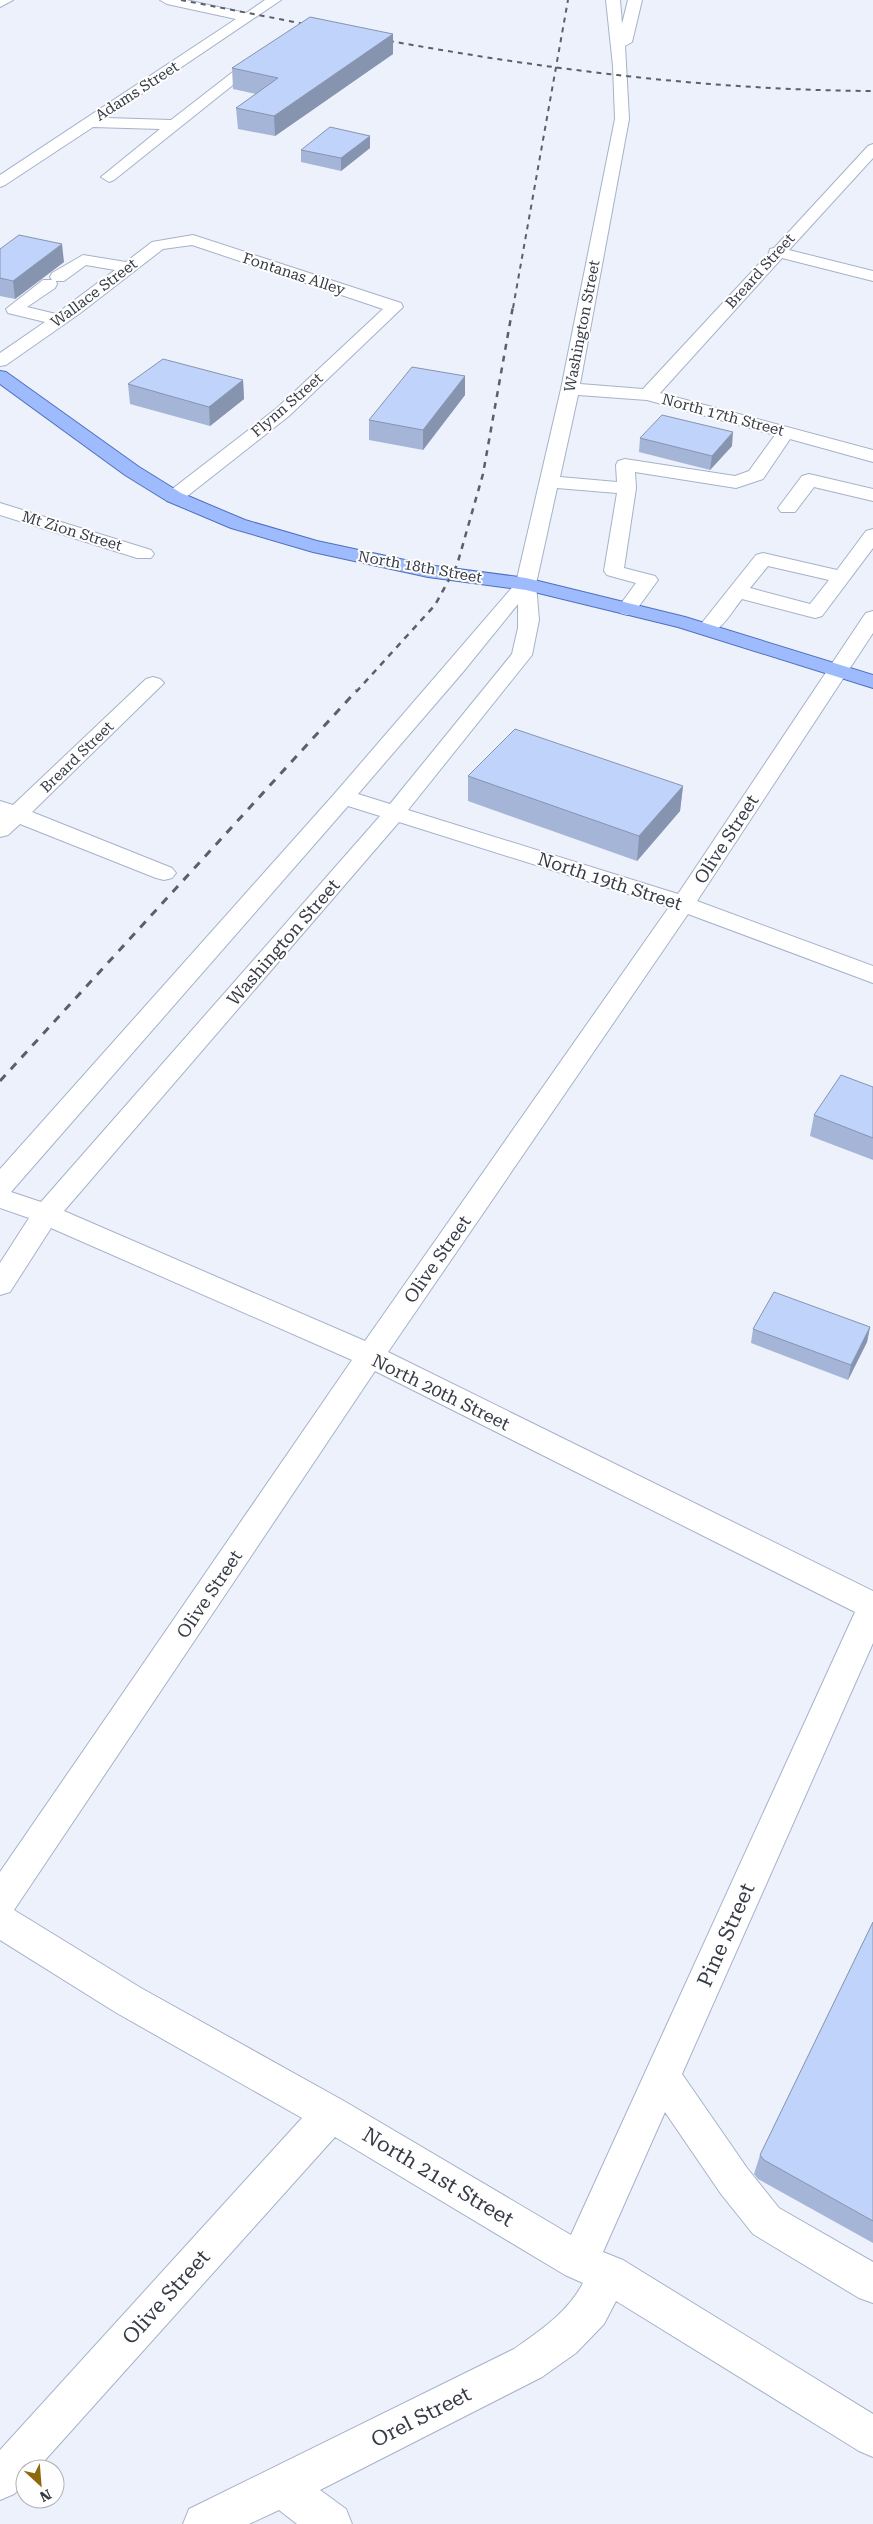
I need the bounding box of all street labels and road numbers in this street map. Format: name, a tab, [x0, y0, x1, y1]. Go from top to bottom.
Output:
street label: Adams Street	[92, 57, 182, 125]
street label: Breard Street	[722, 229, 799, 312]
street label: Fontanas Alley	[241, 249, 348, 299]
street label: Wallace Street	[47, 254, 141, 331]
street label: Washington Street	[560, 258, 604, 393]
street label: Flynn Street	[248, 369, 327, 441]
street label: North 17th Street	[660, 390, 786, 440]
street label: Mt Zion Street	[20, 507, 125, 555]
street label: North 18th Street	[357, 547, 484, 587]
street label: Breard Street	[37, 717, 118, 796]
street label: Olive Street	[689, 790, 763, 887]
street label: North 19th Street	[535, 848, 685, 914]
street label: Washington Street	[222, 874, 344, 1010]
street label: Olive Street	[399, 1211, 475, 1307]
street label: North 20th Street	[369, 1350, 514, 1435]
street label: Olive Street	[172, 1546, 246, 1642]
street label: Pine Street	[692, 1879, 760, 1991]
street label: North 21st Street	[358, 2122, 518, 2232]
street label: Olive Street	[117, 2245, 215, 2349]
street label: Orel Street	[367, 2382, 475, 2452]

